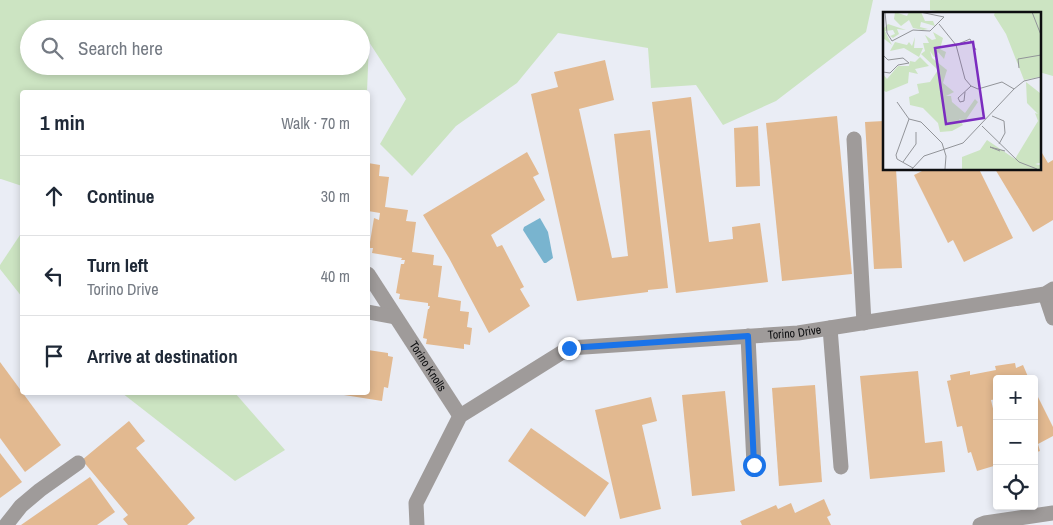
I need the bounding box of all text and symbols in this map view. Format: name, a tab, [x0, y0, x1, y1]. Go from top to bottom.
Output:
inset map	[883, 12, 1040, 170]
search box	[20, 20, 370, 75]
icon: search	[38, 34, 66, 62]
text: Search here	[78, 35, 163, 61]
text: 1 min	[40, 108, 85, 137]
text: Walk · 70 m	[281, 112, 350, 134]
icon: ahead	[40, 182, 68, 210]
text: Continue	[87, 183, 155, 209]
text: 30 m	[321, 185, 350, 207]
text: Turn left	[87, 252, 148, 278]
icon: left	[40, 262, 68, 290]
text: 40 m	[321, 265, 350, 287]
text: Torino Drive	[87, 278, 158, 300]
street label: Torino Drive	[767, 321, 822, 343]
route end	[558, 337, 581, 360]
street label: Torino Knolls	[406, 338, 450, 395]
icon: arrive	[40, 342, 68, 370]
text: Arrive at destination	[87, 343, 238, 369]
map controls	[993, 375, 1038, 510]
button: +	[993, 375, 1038, 420]
button: −	[993, 420, 1038, 465]
route start	[743, 454, 766, 477]
button: locate	[993, 465, 1038, 510]

